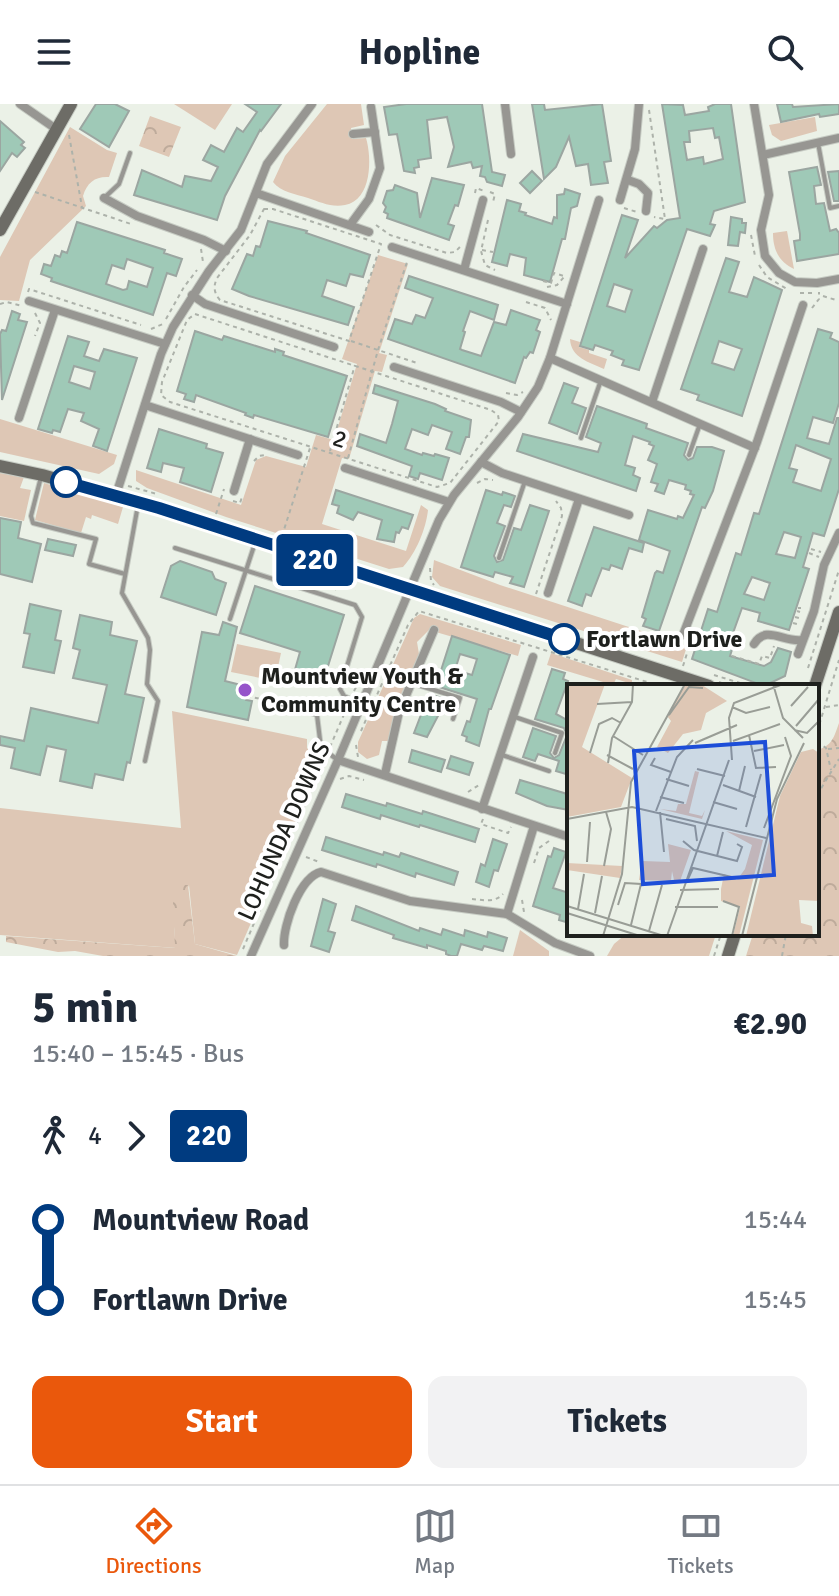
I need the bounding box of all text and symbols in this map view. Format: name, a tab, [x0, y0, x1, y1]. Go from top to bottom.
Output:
icon: menu	[32, 30, 76, 74]
text: Hopline	[359, 30, 481, 75]
icon: search	[763, 30, 807, 74]
street label: 2	[329, 423, 351, 455]
unlabelled marker	[51, 467, 81, 497]
line badge: 220	[269, 534, 361, 586]
text: 220	[292, 543, 338, 577]
marker: Fortlawn Drive	[549, 624, 579, 654]
place label: Fortlawn Drive	[586, 624, 743, 654]
place label: Mountview Youth & Community Centre	[261, 661, 463, 719]
marker: Mountview Youth & Community Centre	[236, 681, 254, 699]
inset map	[567, 684, 819, 936]
street label: LOHUNDA DOWNS	[231, 737, 337, 925]
text: 5 min	[32, 981, 138, 1035]
text: €2.90	[734, 1006, 807, 1043]
text: 15:40 – 15:45 · Bus	[32, 1038, 244, 1070]
icon: walk	[32, 1114, 76, 1158]
icon: forward	[114, 1114, 158, 1158]
text: 220	[186, 1119, 231, 1153]
text: 4	[88, 1120, 102, 1152]
text: Mountview Road	[92, 1202, 309, 1239]
text: 15:44	[744, 1204, 807, 1236]
text: Fortlawn Drive	[92, 1282, 288, 1319]
text: 15:45	[744, 1284, 807, 1316]
button: Start	[32, 1376, 412, 1468]
button: Tickets	[428, 1376, 807, 1468]
tab: Directions	[105, 1504, 202, 1579]
tab: Map	[413, 1504, 457, 1579]
tab: Tickets	[667, 1504, 734, 1579]

